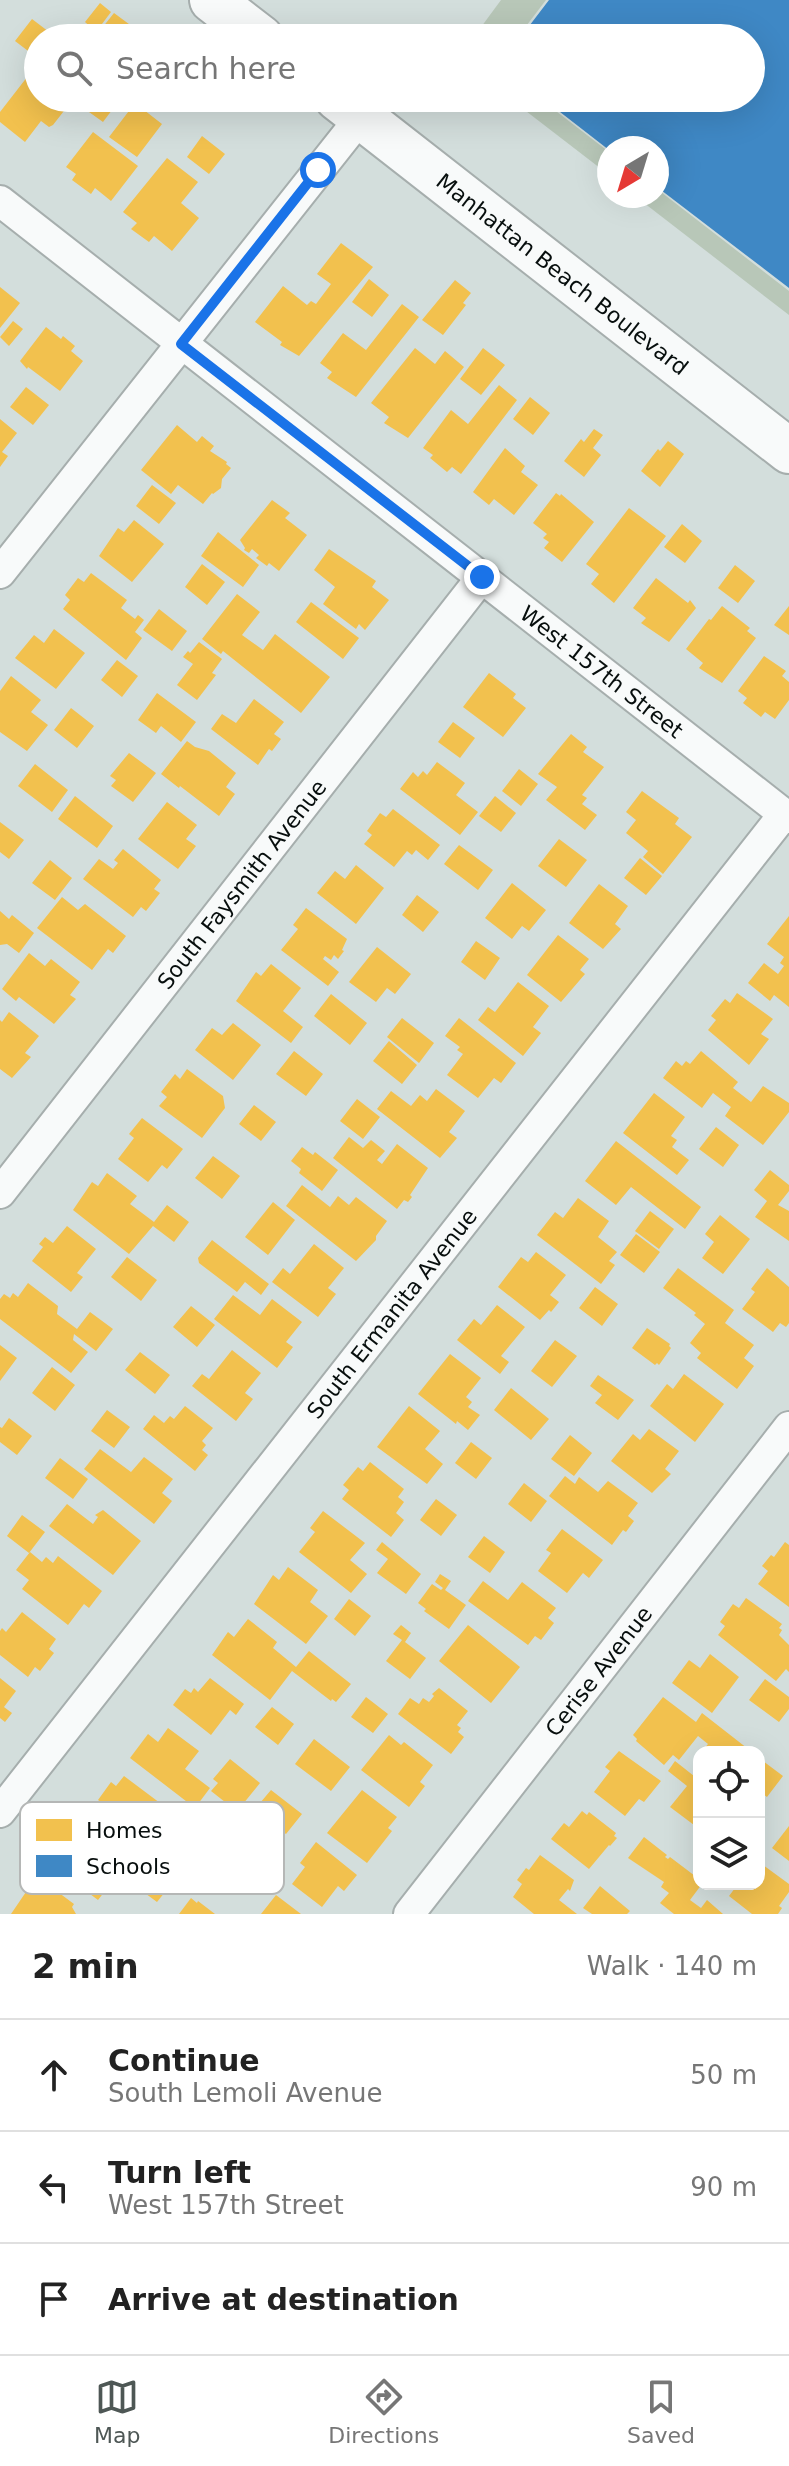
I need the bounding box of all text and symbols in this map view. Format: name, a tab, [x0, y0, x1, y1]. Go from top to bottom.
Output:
search box	[24, 24, 765, 112]
icon: search	[52, 46, 96, 90]
text: Search here	[116, 51, 296, 86]
north arrow	[597, 136, 669, 208]
route start	[300, 152, 336, 188]
street label: Manhattan Beach Boulevard	[432, 168, 693, 380]
route end	[464, 559, 500, 595]
street label: West 157th Street	[516, 600, 688, 743]
street label: South Faysmith Avenue	[152, 775, 331, 994]
street label: South Ermanita Avenue	[302, 1204, 482, 1423]
street label: Cerise Avenue	[540, 1601, 657, 1741]
map controls	[693, 1746, 765, 1890]
button: locate	[693, 1746, 765, 1818]
legend	[20, 1802, 284, 1894]
text: Homes	[86, 1818, 162, 1843]
button: layers	[693, 1818, 765, 1890]
text: Schools	[86, 1854, 171, 1879]
text: 2 min	[32, 1946, 139, 1986]
text: Walk · 140 m	[587, 1951, 757, 1981]
text: Continue	[108, 2043, 260, 2078]
icon: ahead	[32, 2053, 76, 2097]
text: 50 m	[690, 2060, 757, 2090]
text: South Lemoli Avenue	[108, 2078, 382, 2108]
text: Turn left	[108, 2155, 251, 2190]
icon: left	[32, 2165, 76, 2209]
text: 90 m	[690, 2172, 757, 2202]
text: West 157th Street	[108, 2190, 344, 2220]
icon: arrive	[32, 2277, 76, 2321]
text: Arrive at destination	[108, 2282, 459, 2317]
tab: Map	[94, 2375, 140, 2448]
tab: Directions	[328, 2375, 439, 2448]
tab: Saved	[627, 2375, 695, 2448]

